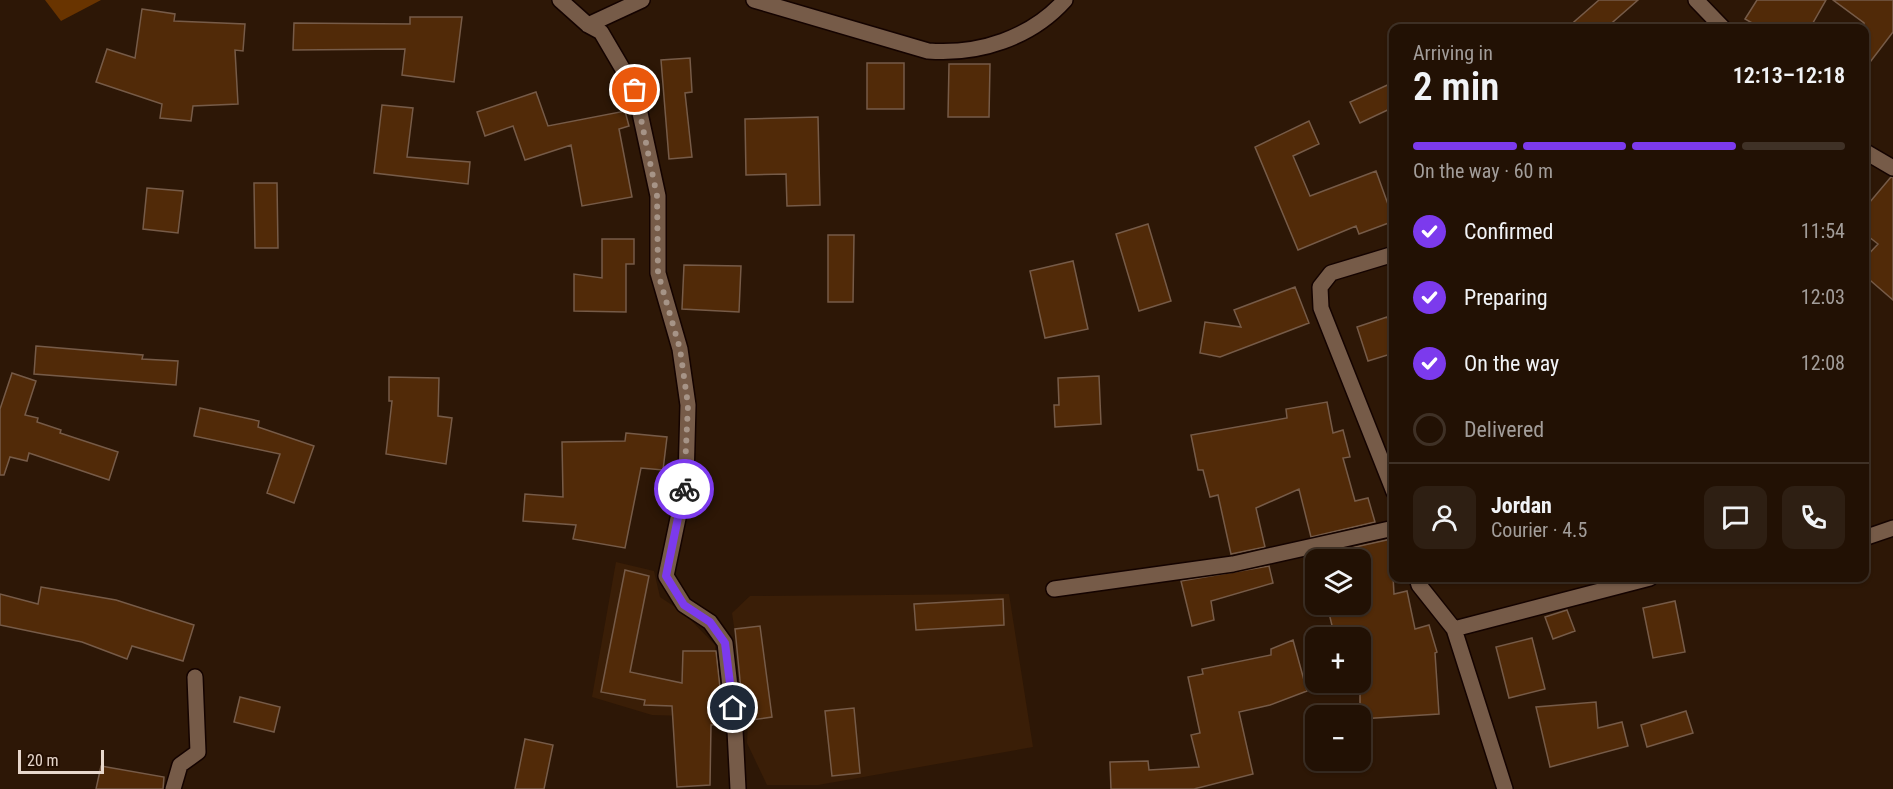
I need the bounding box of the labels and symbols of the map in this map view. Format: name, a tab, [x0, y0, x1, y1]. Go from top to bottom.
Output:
pin	[609, 64, 660, 115]
courier	[654, 459, 714, 519]
pin	[707, 682, 758, 733]
scale bar	[18, 747, 104, 774]

